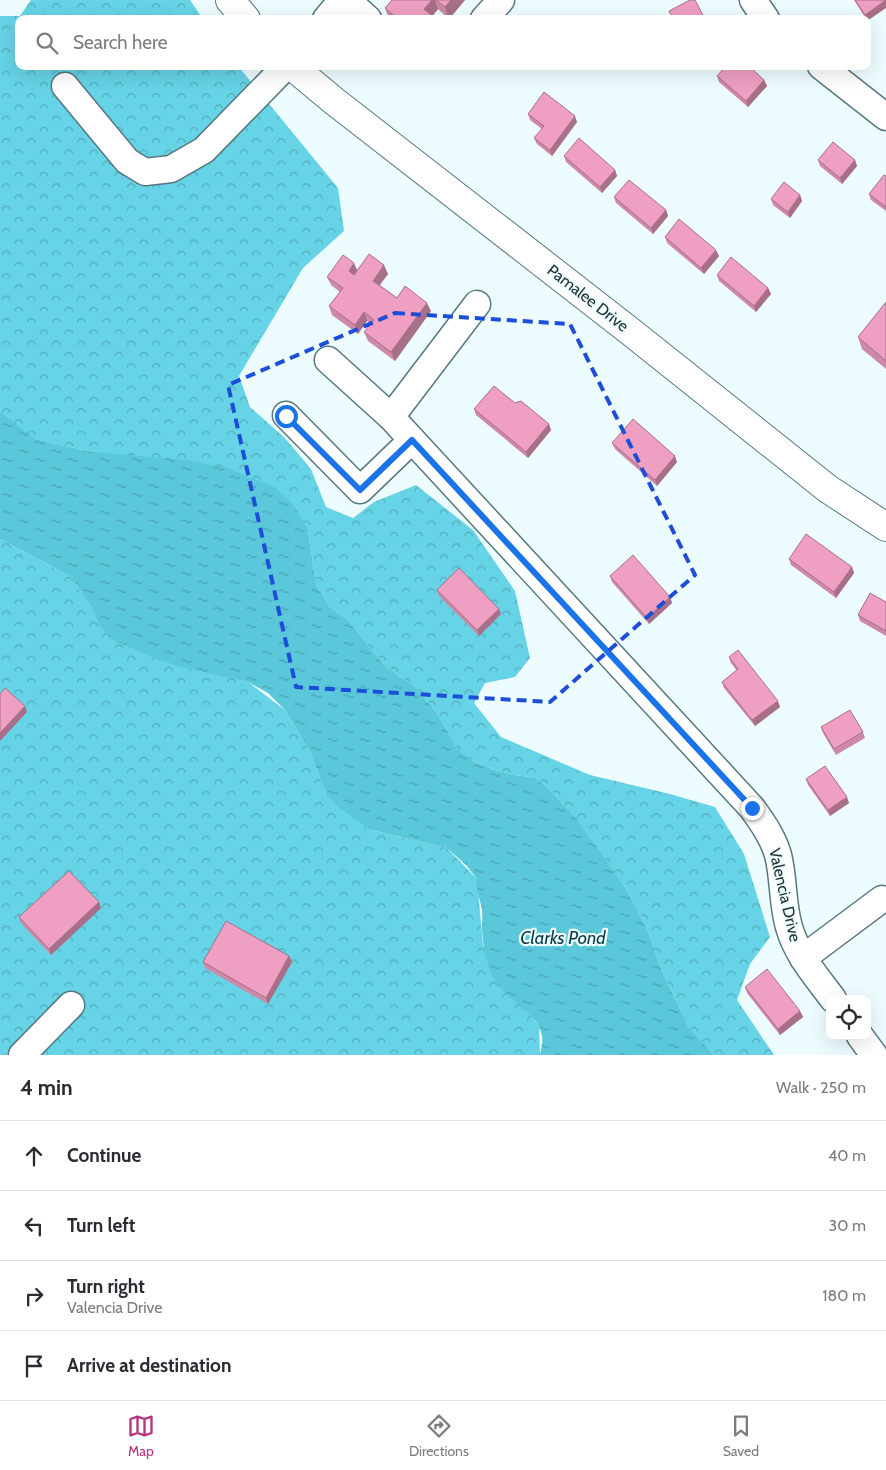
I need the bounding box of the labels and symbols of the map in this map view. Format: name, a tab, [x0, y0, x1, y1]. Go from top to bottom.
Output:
street label: Pamalee Drive	[544, 260, 632, 336]
route start	[275, 405, 298, 428]
route end	[741, 797, 764, 820]
street label: Valencia Drive	[765, 846, 805, 944]
water label: Clarks Pond	[520, 927, 606, 949]

